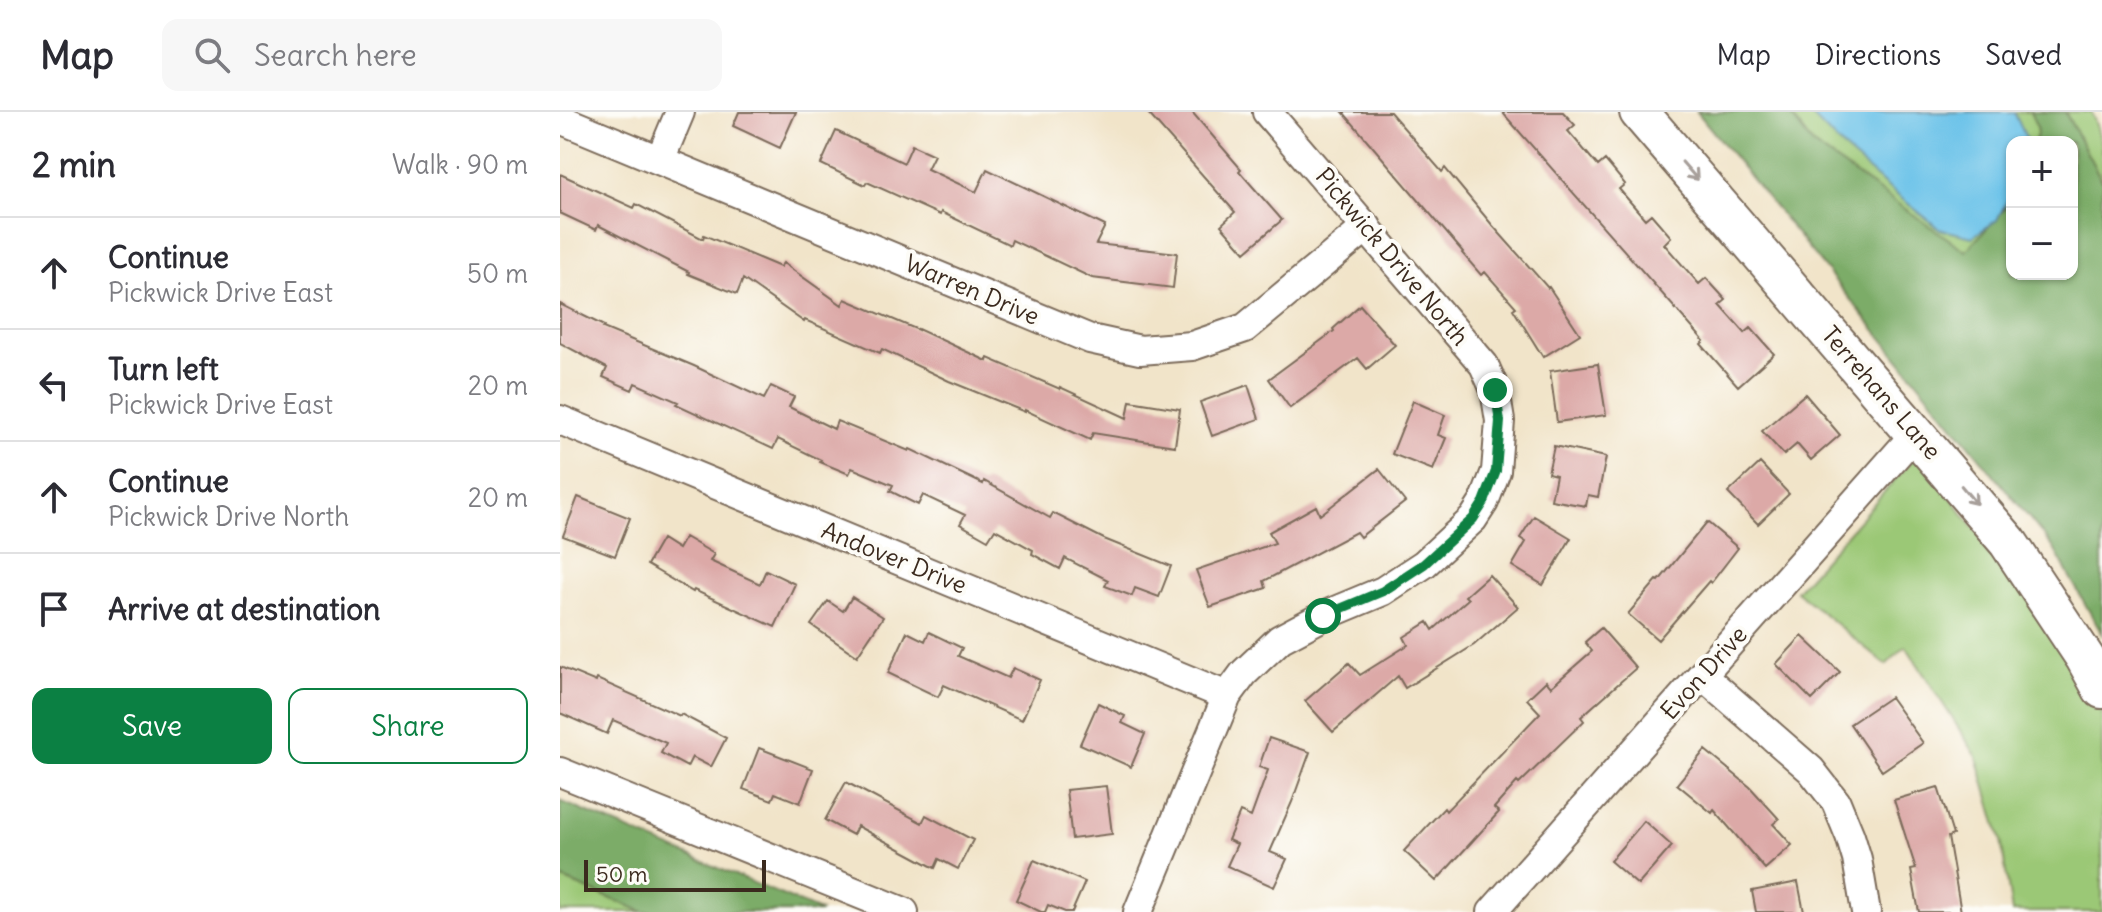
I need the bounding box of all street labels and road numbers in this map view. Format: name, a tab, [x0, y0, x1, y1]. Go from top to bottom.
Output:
street label: Pickwick Drive North	[1310, 161, 1476, 351]
street label: Warren Drive	[901, 247, 1044, 331]
street label: Terrehans Lane	[1816, 319, 1948, 465]
street label: Andover Drive	[817, 514, 971, 600]
street label: Evon Drive	[1654, 619, 1753, 725]

